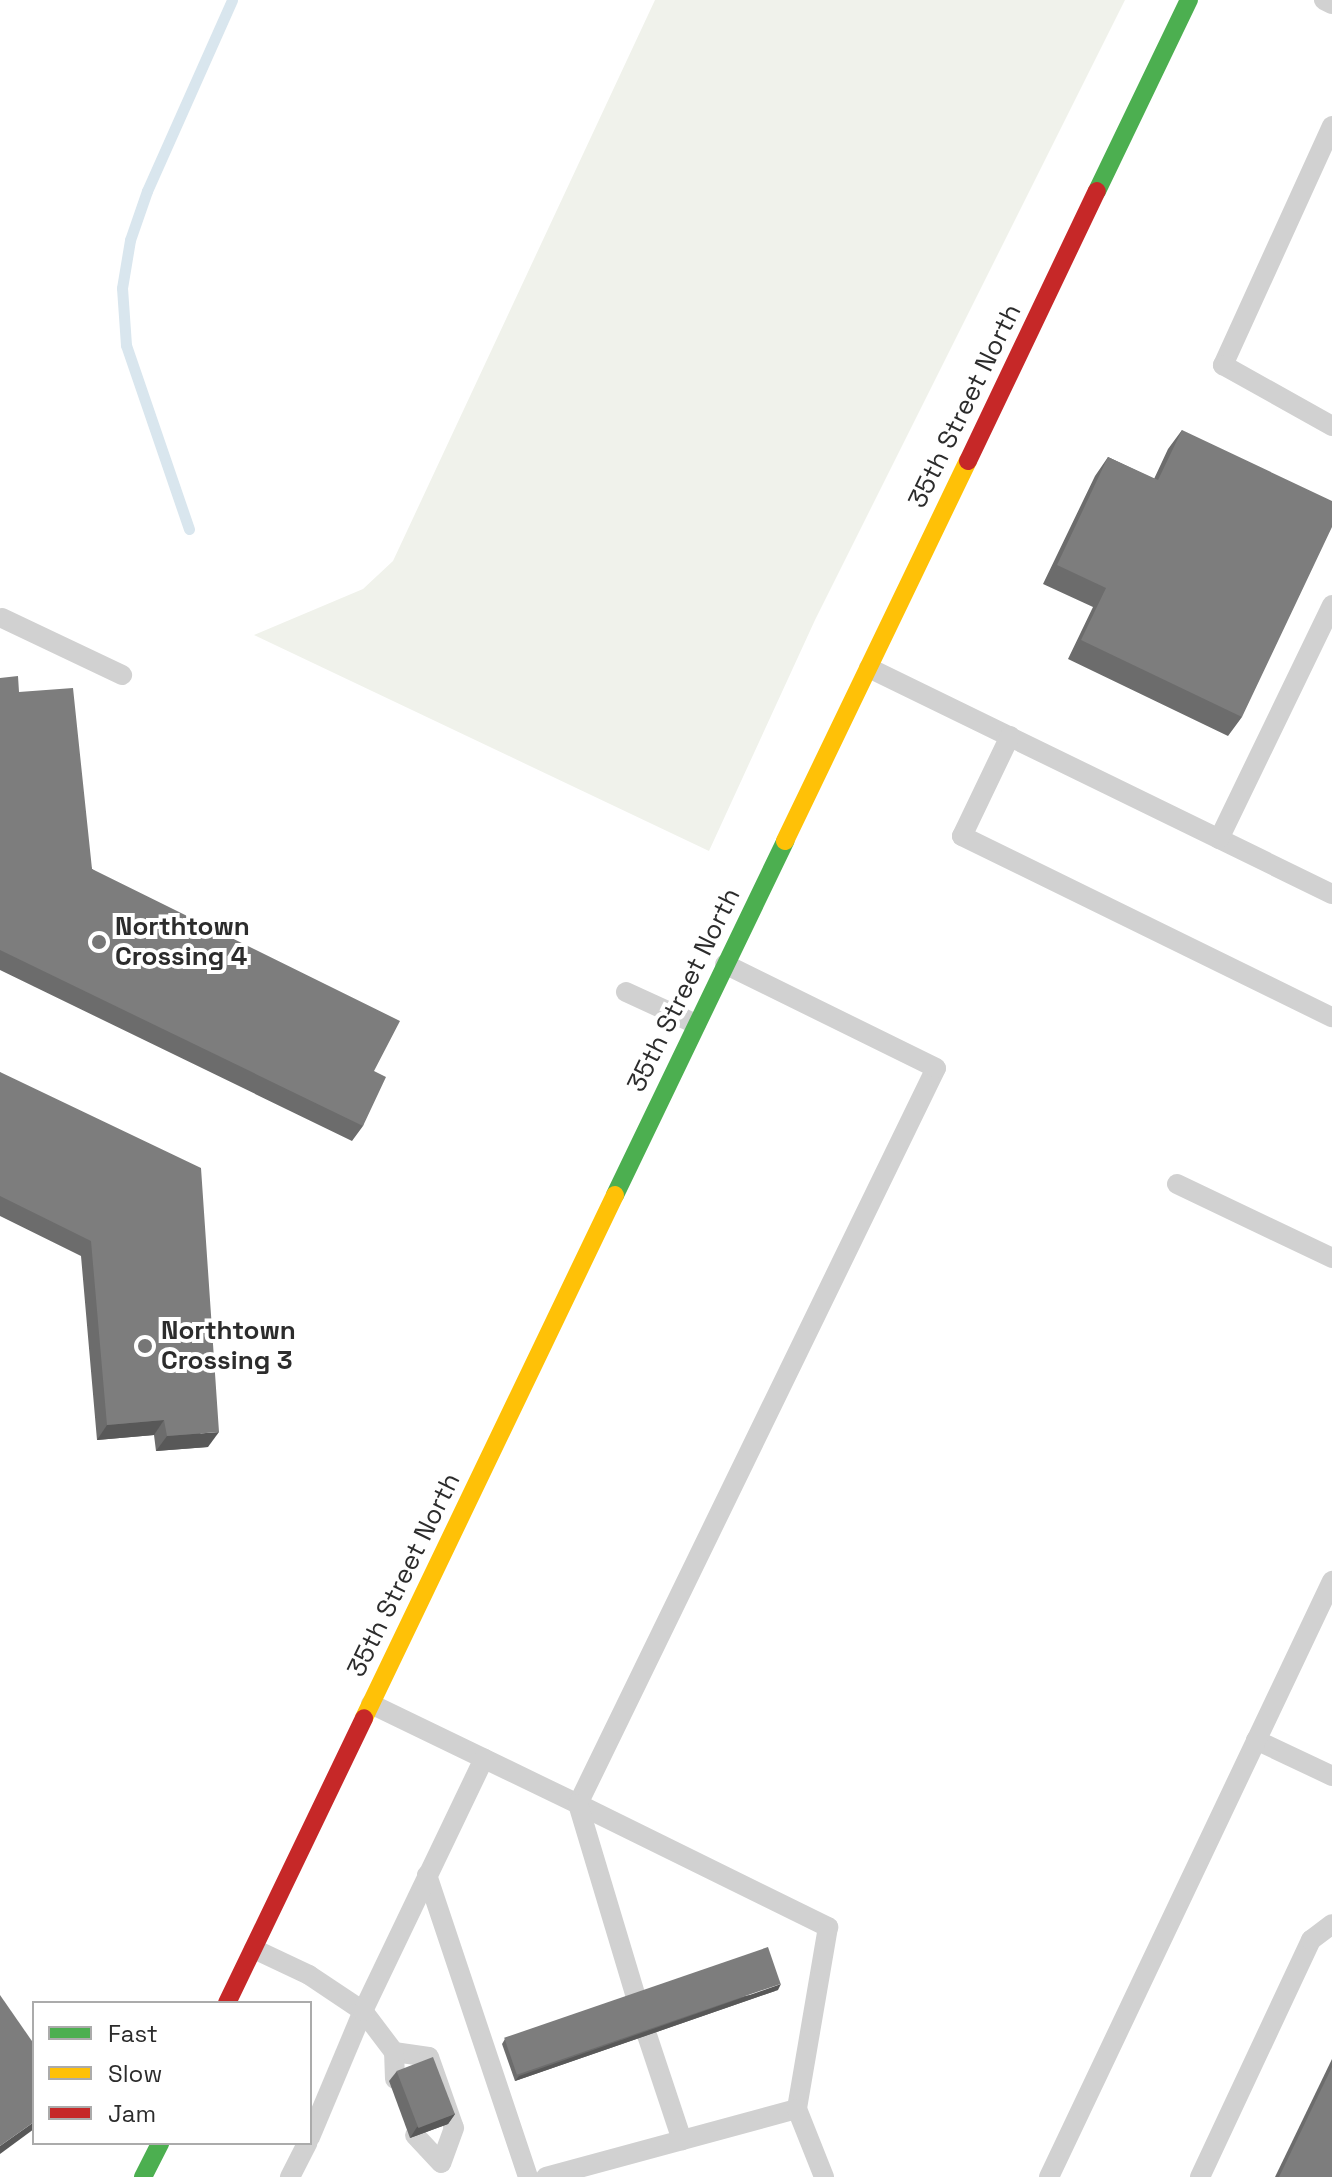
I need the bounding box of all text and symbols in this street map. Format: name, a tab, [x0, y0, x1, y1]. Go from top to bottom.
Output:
street label: 35th Street North	[902, 299, 1028, 513]
street label: 35th Street North	[621, 883, 747, 1097]
place label: Northtown Crossing 4	[115, 911, 250, 972]
marker: Northtown Crossing 4	[90, 933, 108, 951]
place label: Northtown Crossing 3	[161, 1315, 296, 1376]
marker: Northtown Crossing 3	[136, 1337, 154, 1355]
street label: 35th Street North	[341, 1468, 467, 1682]
legend	[32, 2001, 312, 2145]
text: Fast	[108, 2018, 158, 2049]
text: Slow	[108, 2058, 162, 2089]
text: Jam	[108, 2098, 156, 2129]

